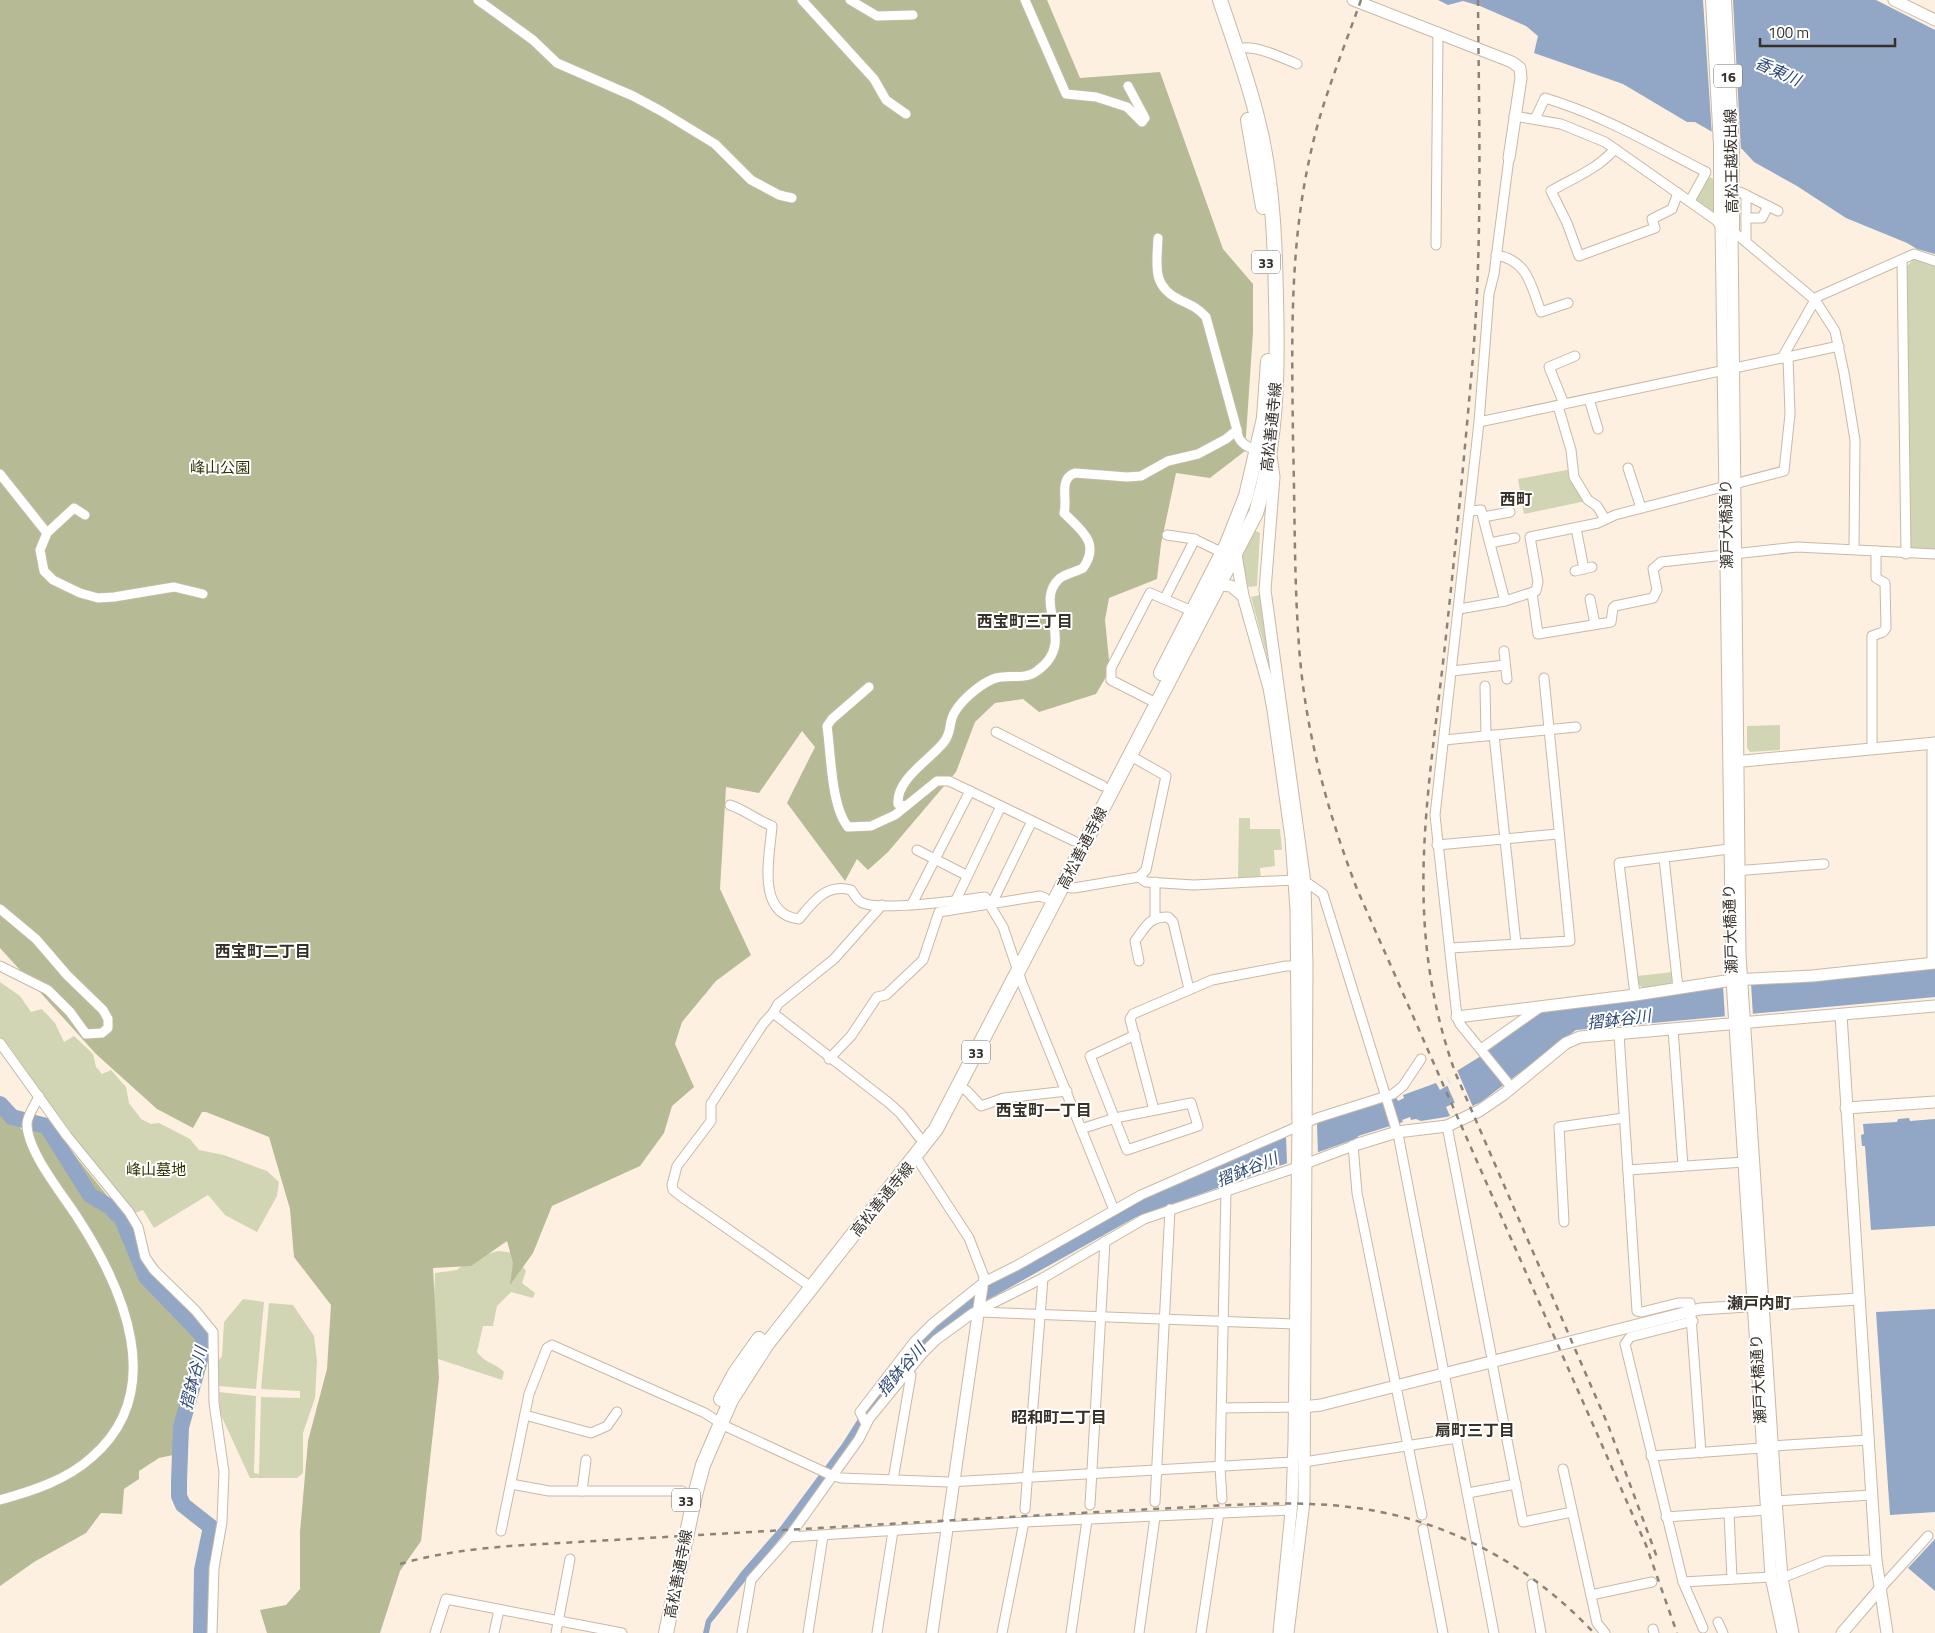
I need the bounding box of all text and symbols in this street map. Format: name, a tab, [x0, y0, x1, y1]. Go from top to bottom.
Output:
scale bar	[1760, 15, 1895, 47]
text: 100 m	[1768, 21, 1809, 44]
water label: 香東川	[1751, 50, 1807, 93]
road number: 16	[1714, 64, 1742, 88]
street label: 高松王越坂出線	[1719, 108, 1743, 214]
road number: 33	[1252, 250, 1280, 274]
street label: 高松善通寺線	[1255, 381, 1287, 473]
park label: 峰山公園	[190, 456, 250, 479]
street label: 瀬戸大橋通り	[1714, 479, 1738, 569]
district label: 西町	[1500, 487, 1532, 511]
district label: 西宝町三丁目	[977, 609, 1073, 633]
street label: 高松善通寺線	[1051, 803, 1113, 893]
street label: 瀬戸大橋通り	[1717, 884, 1743, 974]
district label: 西宝町二丁目	[215, 939, 311, 963]
water label: 摺鉢谷川	[1586, 1003, 1654, 1035]
road number: 33	[962, 1040, 990, 1064]
district label: 西宝町一丁目	[996, 1098, 1092, 1122]
water label: 摺鉢谷川	[1213, 1145, 1283, 1192]
street label: 高松善通寺線	[845, 1157, 919, 1241]
park label: 峰山墓地	[126, 1158, 186, 1181]
district label: 瀬戸内町	[1727, 1291, 1791, 1315]
street label: 瀬戸大橋通り	[1744, 1333, 1772, 1425]
water label: 摺鉢谷川	[871, 1335, 932, 1401]
water label: 摺鉢谷川	[174, 1342, 213, 1412]
district label: 昭和町二丁目	[1011, 1405, 1107, 1429]
district label: 扇町三丁目	[1435, 1418, 1515, 1442]
road number: 33	[672, 1488, 700, 1512]
street label: 高松善通寺線	[658, 1528, 698, 1620]

